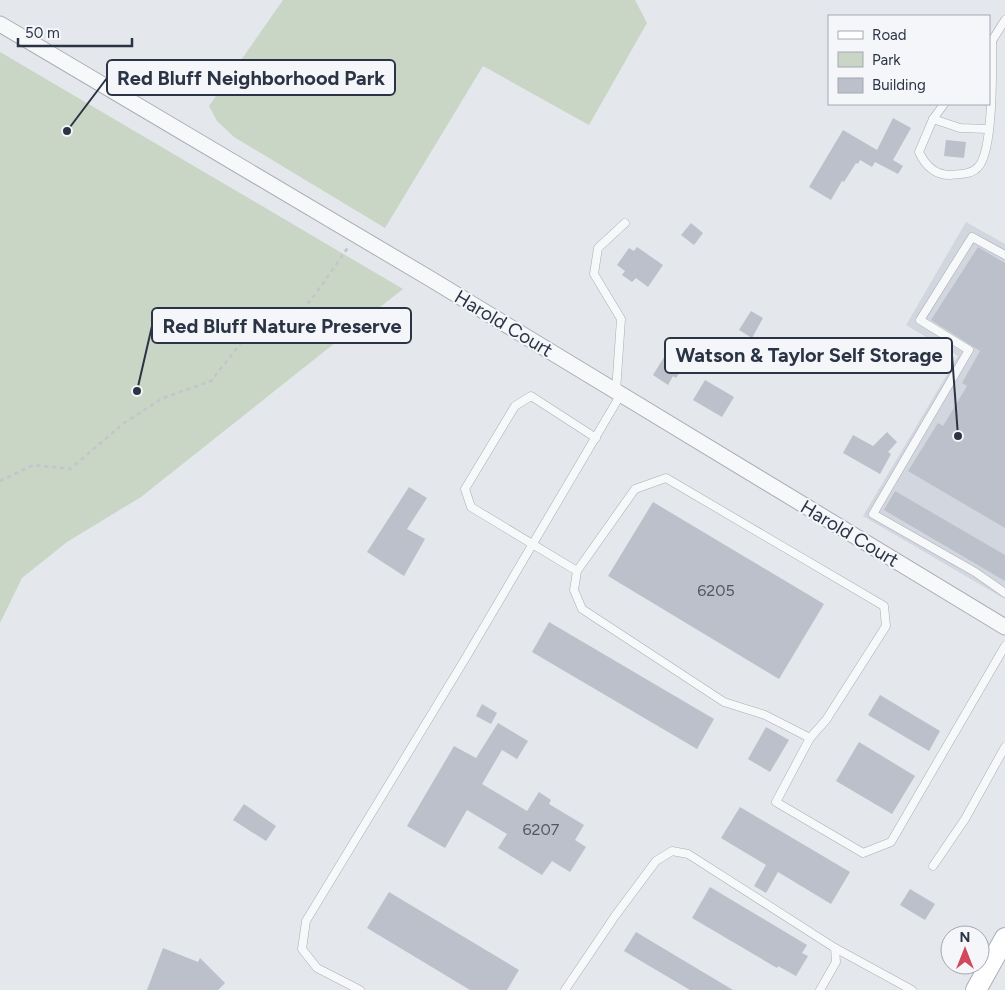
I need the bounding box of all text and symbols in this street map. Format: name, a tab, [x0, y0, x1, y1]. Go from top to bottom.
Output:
scale bar	[18, 15, 131, 47]
legend	[828, 15, 990, 105]
text: 50 m	[25, 24, 60, 42]
text: Road	[872, 26, 907, 44]
text: Park	[872, 51, 901, 69]
callout: Red Bluff Neighborhood Park	[107, 60, 395, 95]
text: Red Bluff Neighborhood Park	[117, 66, 385, 90]
text: Building	[872, 76, 926, 94]
street label: Harold Court	[451, 285, 557, 362]
callout: Red Bluff Nature Preserve	[152, 308, 411, 343]
text: Red Bluff Nature Preserve	[162, 314, 402, 338]
callout: Watson & Taylor Self Storage	[665, 338, 952, 373]
text: Watson & Taylor Self Storage	[675, 343, 943, 367]
street label: Harold Court	[797, 495, 903, 572]
house number: 6205	[697, 581, 735, 600]
house number: 6207	[523, 820, 560, 839]
north arrow	[940, 925, 990, 975]
text: N	[960, 929, 970, 946]

